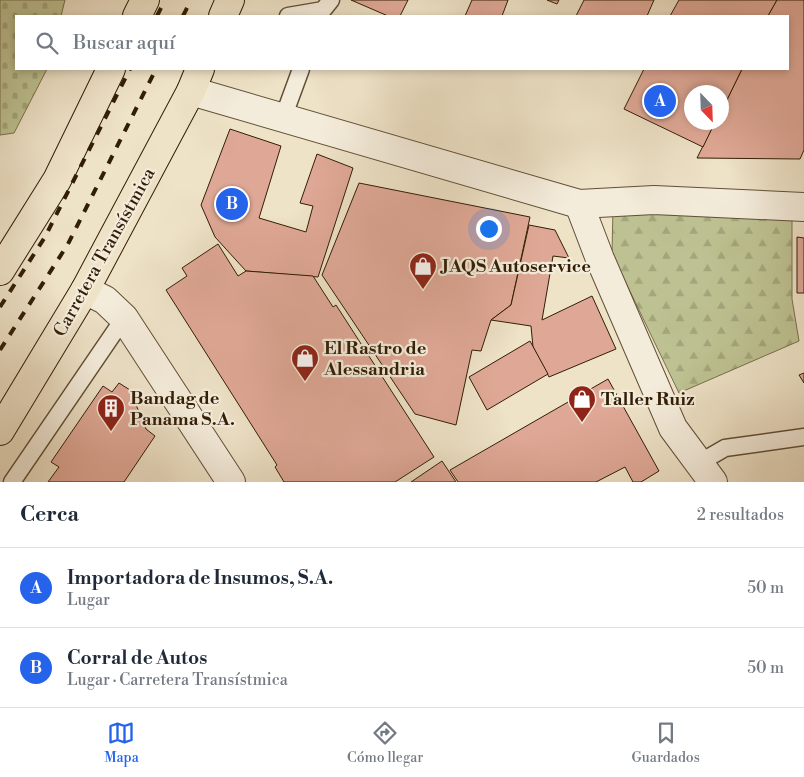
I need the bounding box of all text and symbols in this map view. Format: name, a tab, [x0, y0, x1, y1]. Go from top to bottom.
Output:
search box	[15, 15, 789, 70]
icon: search	[33, 29, 61, 57]
text: Buscar aquí	[73, 31, 175, 55]
pin: A	[644, 82, 676, 120]
north arrow	[684, 85, 729, 130]
street label: Carretera Transístmica	[48, 163, 161, 341]
pin: B	[216, 185, 248, 223]
your location	[476, 216, 502, 242]
shop icon: JAQS Autoservice	[408, 251, 438, 290]
place label: JAQS Autoservice	[439, 255, 591, 278]
place label: El Rastro de Alessandria	[323, 337, 427, 381]
shop icon: El Rastro de Alessandria	[290, 343, 320, 382]
shop icon: Taller Ruiz	[567, 384, 597, 423]
place label: Bandag de Panama S.A.	[130, 387, 235, 431]
place label: Taller Ruiz	[601, 388, 695, 411]
building icon: Bandag de Panama S.A.	[96, 393, 126, 432]
text: Cerca	[20, 502, 79, 528]
text: 2 resultados	[697, 505, 784, 525]
text: Importadora de Insumos, S.A.	[67, 566, 333, 590]
text: A	[30, 578, 42, 598]
text: 50 m	[747, 578, 784, 598]
text: Lugar	[67, 590, 110, 610]
text: Corral de Autos	[67, 646, 207, 670]
text: B	[30, 658, 42, 678]
text: 50 m	[747, 658, 784, 678]
text: Lugar · Carretera Transístmica	[67, 670, 288, 690]
tab: Mapa	[104, 719, 139, 767]
tab: Cómo llegar	[347, 719, 423, 767]
tab: Guardados	[632, 719, 700, 767]

